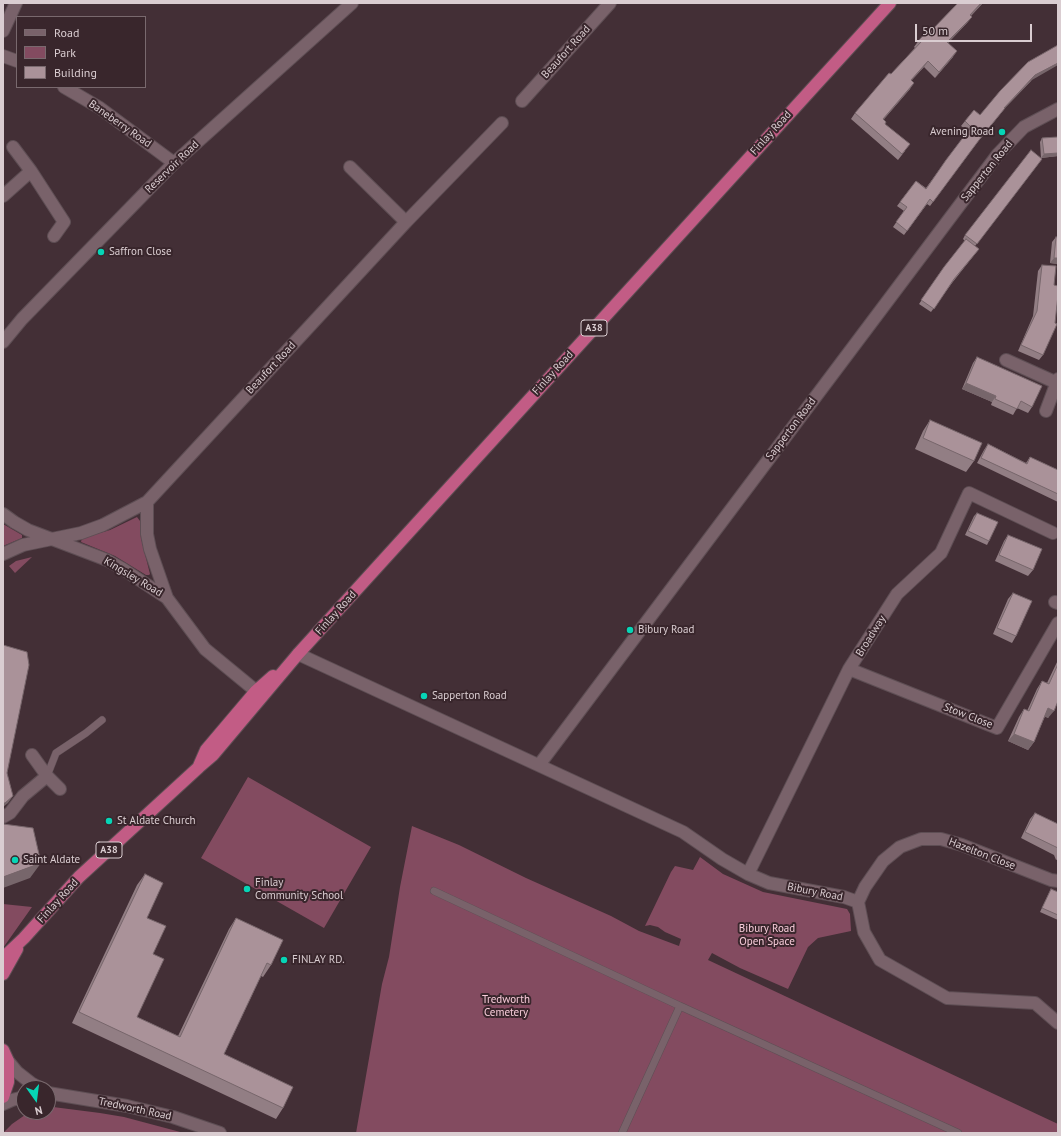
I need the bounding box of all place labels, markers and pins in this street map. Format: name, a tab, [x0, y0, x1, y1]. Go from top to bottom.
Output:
place label: Avening Road	[930, 125, 994, 139]
marker: Avening Road	[997, 127, 1007, 137]
place label: Saffron Close	[109, 245, 172, 259]
marker: Saffron Close	[96, 247, 106, 257]
place label: Bibury Road	[638, 623, 694, 637]
marker: Bibury Road	[625, 625, 635, 635]
place label: Sapperton Road	[432, 689, 507, 703]
marker: Sapperton Road	[419, 691, 429, 701]
place label: St Aldate Church	[117, 814, 196, 828]
marker: St Aldate Church	[104, 816, 114, 826]
place label: Saint Aldate	[23, 853, 80, 867]
marker: Saint Aldate	[10, 855, 20, 865]
place label: Finlay Community School	[255, 876, 343, 902]
marker: Finlay Community School	[242, 884, 252, 894]
place label: FINLAY RD.	[292, 953, 345, 967]
marker: FINLAY RD.	[279, 955, 289, 965]

